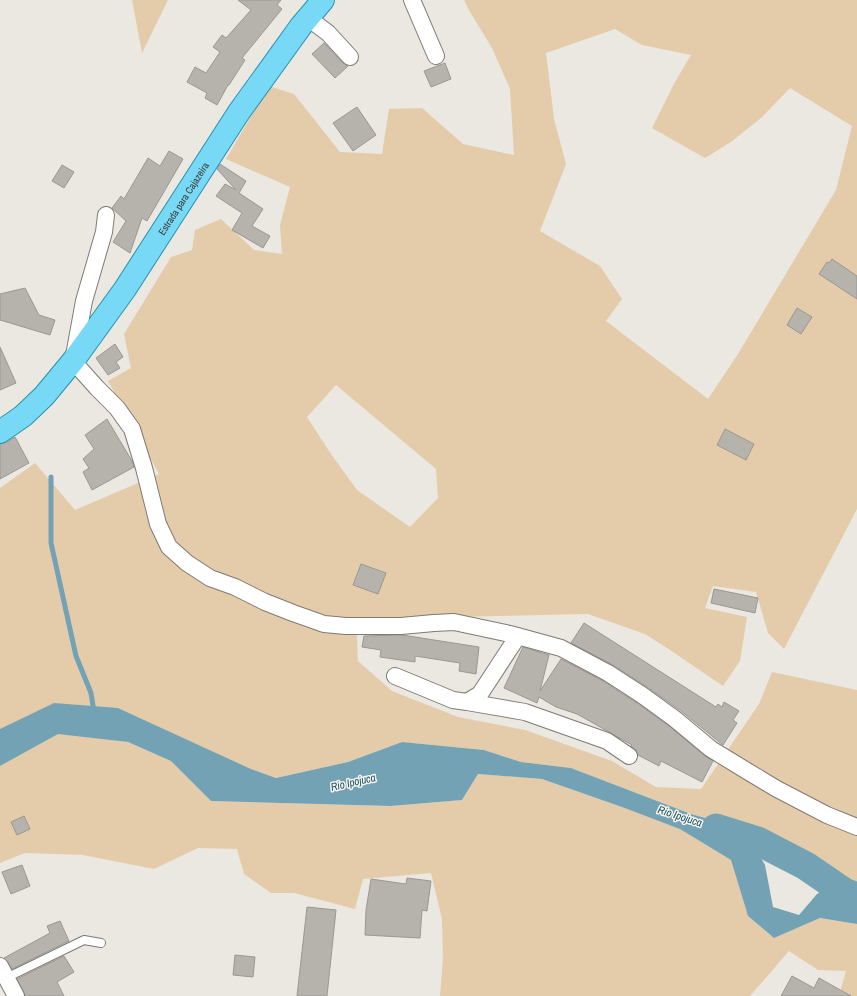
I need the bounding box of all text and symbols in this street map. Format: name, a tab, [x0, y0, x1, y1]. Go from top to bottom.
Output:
street label: Estrada para Cajazeira	[155, 159, 212, 238]
water label: Rio Ipojuca	[329, 770, 377, 794]
water label: Rio Ipojuca	[656, 802, 704, 830]

